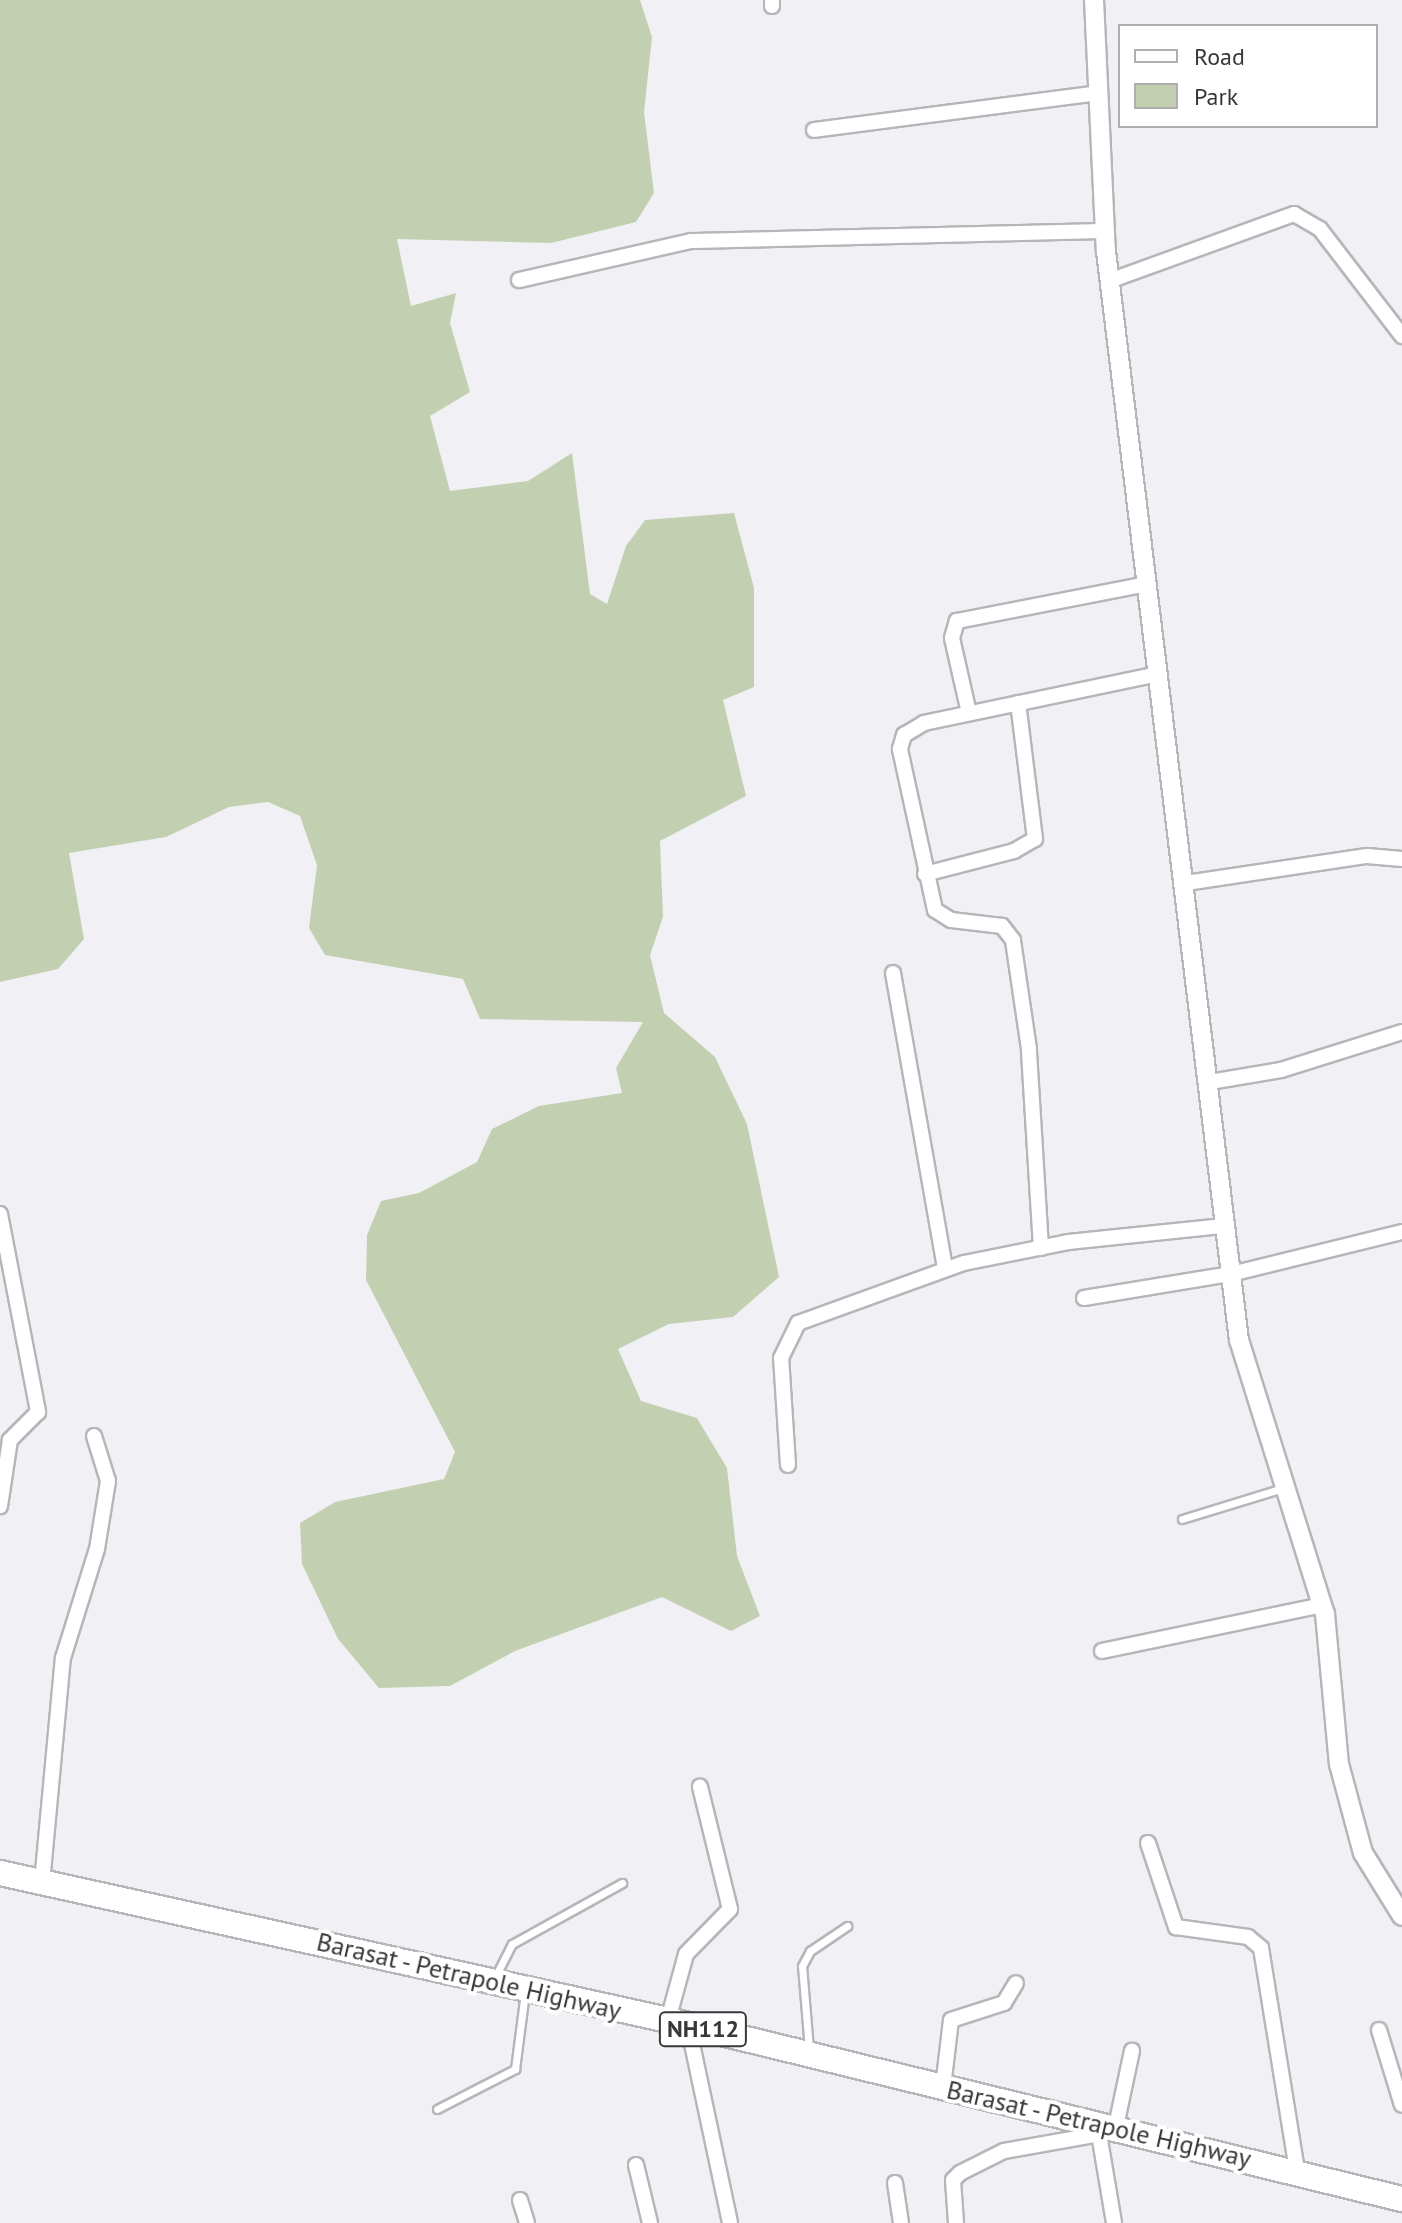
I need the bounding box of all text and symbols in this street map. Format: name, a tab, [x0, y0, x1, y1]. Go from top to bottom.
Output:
legend	[1118, 24, 1378, 128]
text: Road	[1194, 41, 1245, 72]
text: Park	[1194, 81, 1238, 112]
street label: Barasat - Petrapole Highway	[312, 1925, 626, 2027]
road number: NH112	[657, 2009, 749, 2049]
street label: Barasat - Petrapole Highway	[942, 2073, 1256, 2175]

